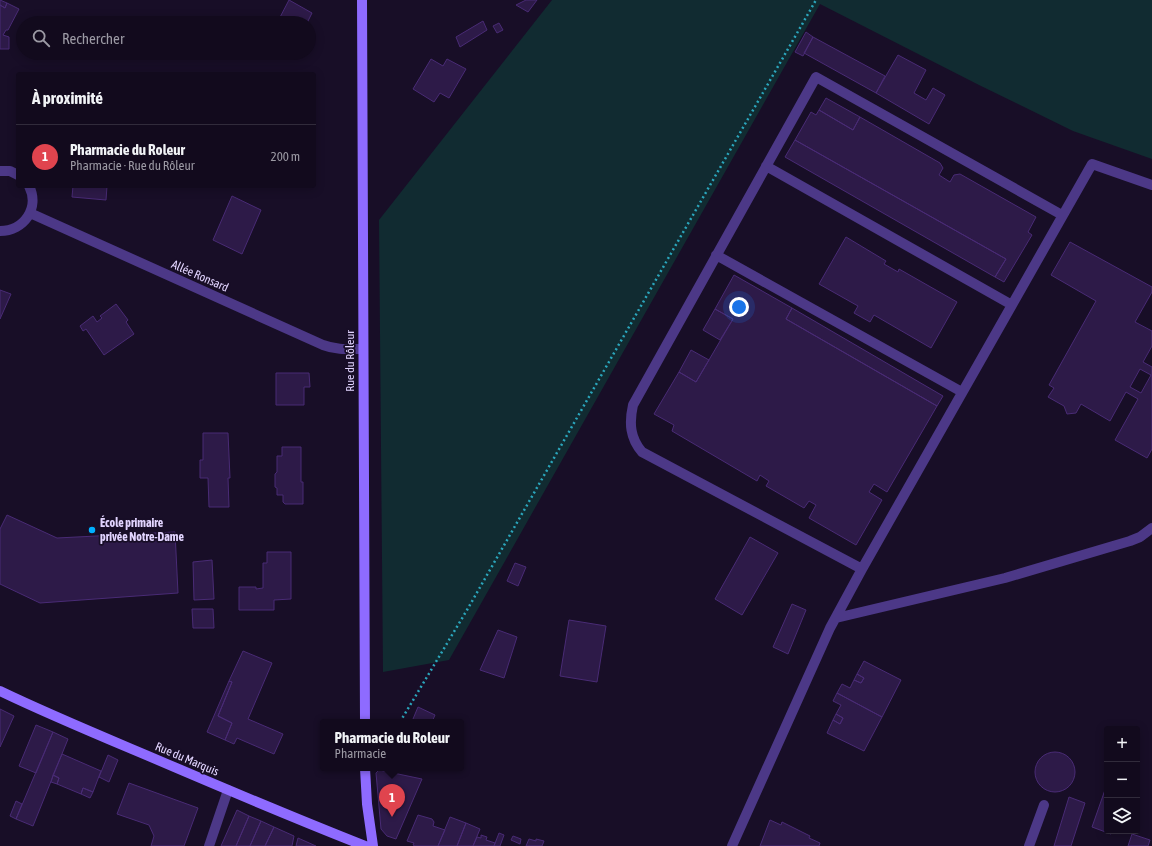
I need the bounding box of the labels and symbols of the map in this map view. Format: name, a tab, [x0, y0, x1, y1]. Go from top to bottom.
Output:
street label: Allée Ronsard	[169, 257, 231, 295]
your location	[729, 297, 749, 317]
street label: Rue du Rôleur	[343, 330, 357, 392]
place label: École primaire privée Notre-Dame	[100, 515, 184, 544]
marker: École primaire privée Notre-Dame	[87, 525, 97, 535]
street label: Rue du Marquis	[153, 739, 221, 779]
pin: 1	[379, 784, 405, 817]

